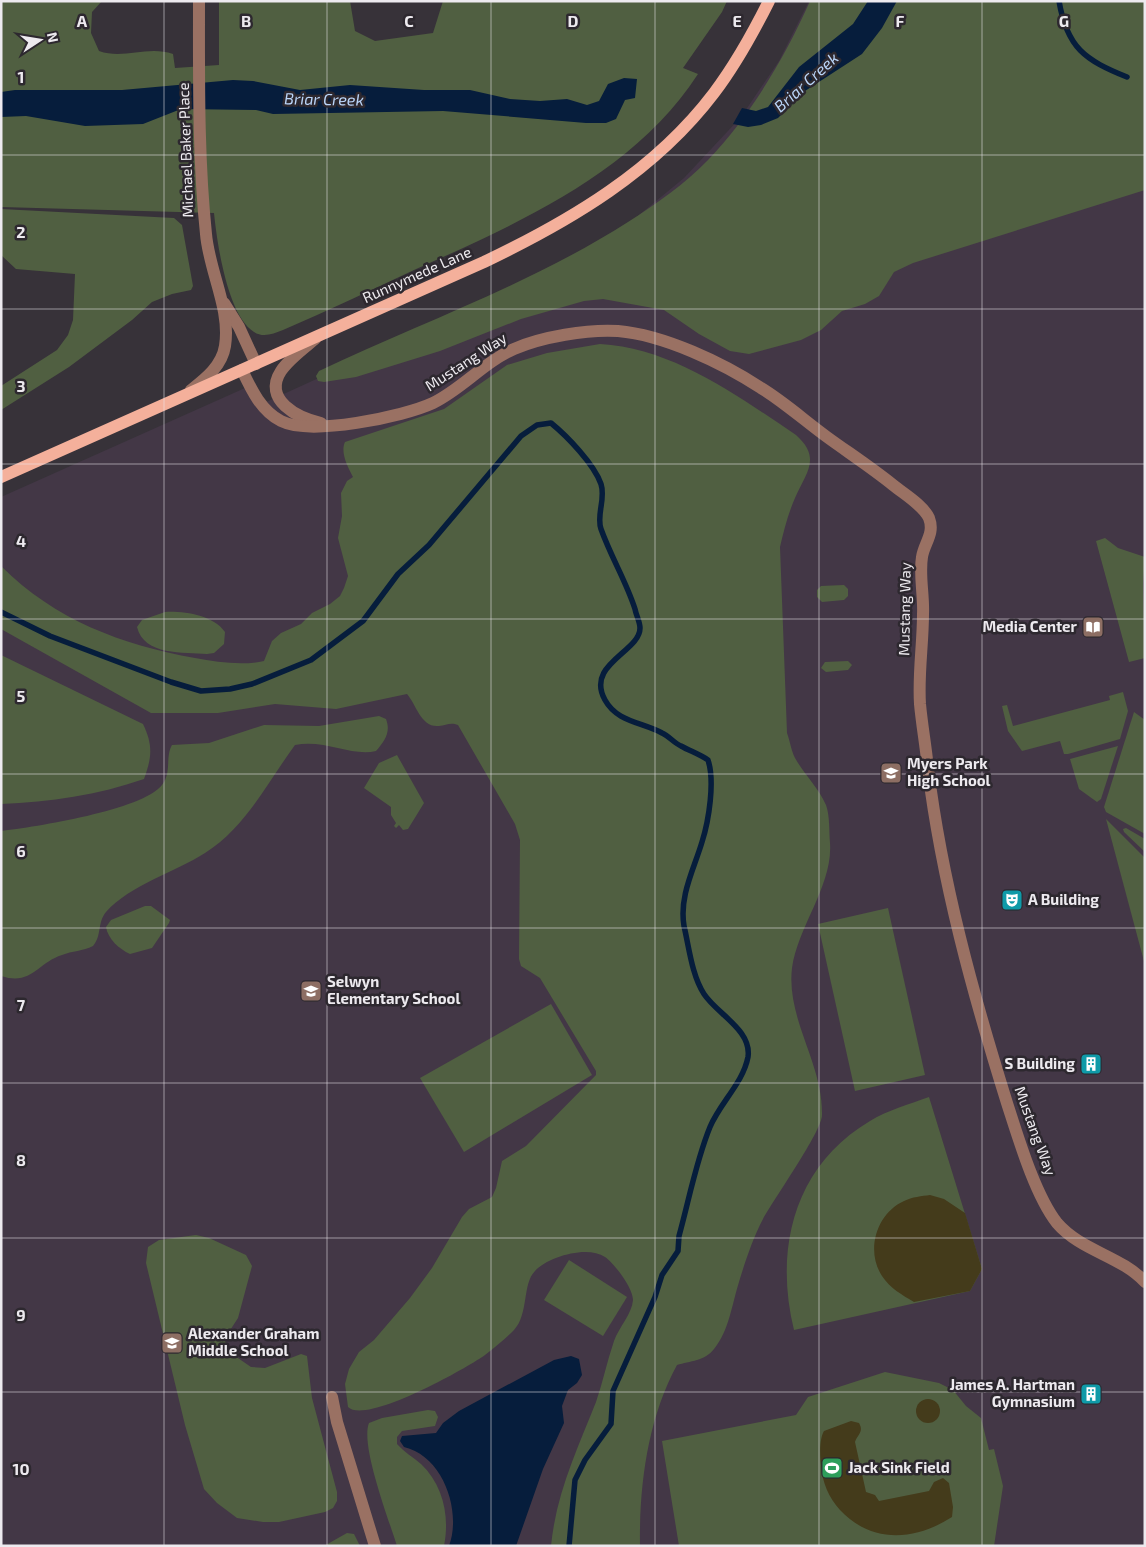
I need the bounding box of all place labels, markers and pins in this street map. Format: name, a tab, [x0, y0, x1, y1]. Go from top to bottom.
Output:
library icon: Media Center	[1081, 615, 1105, 639]
place label: Media Center	[983, 617, 1078, 635]
place label: Myers Park High School	[907, 754, 991, 789]
school or university icon: Myers Park High School	[879, 761, 903, 785]
theatre icon: A Building	[1000, 888, 1024, 912]
place label: A Building	[1028, 890, 1099, 908]
place label: Selwyn Elementary School	[327, 972, 460, 1008]
school or university icon: Selwyn Elementary School	[299, 979, 323, 1003]
building icon: S Building	[1079, 1052, 1103, 1076]
place label: S Building	[1005, 1054, 1075, 1072]
place label: Alexander Graham Middle School	[188, 1324, 319, 1359]
school or university icon: Alexander Graham Middle School	[160, 1331, 184, 1355]
place label: James A. Hartman Gymnasium	[949, 1375, 1075, 1411]
building icon: James A. Hartman Gymnasium	[1079, 1382, 1103, 1406]
sports icon: Jack Sink Field	[820, 1456, 844, 1480]
place label: Jack Sink Field	[848, 1458, 950, 1476]

